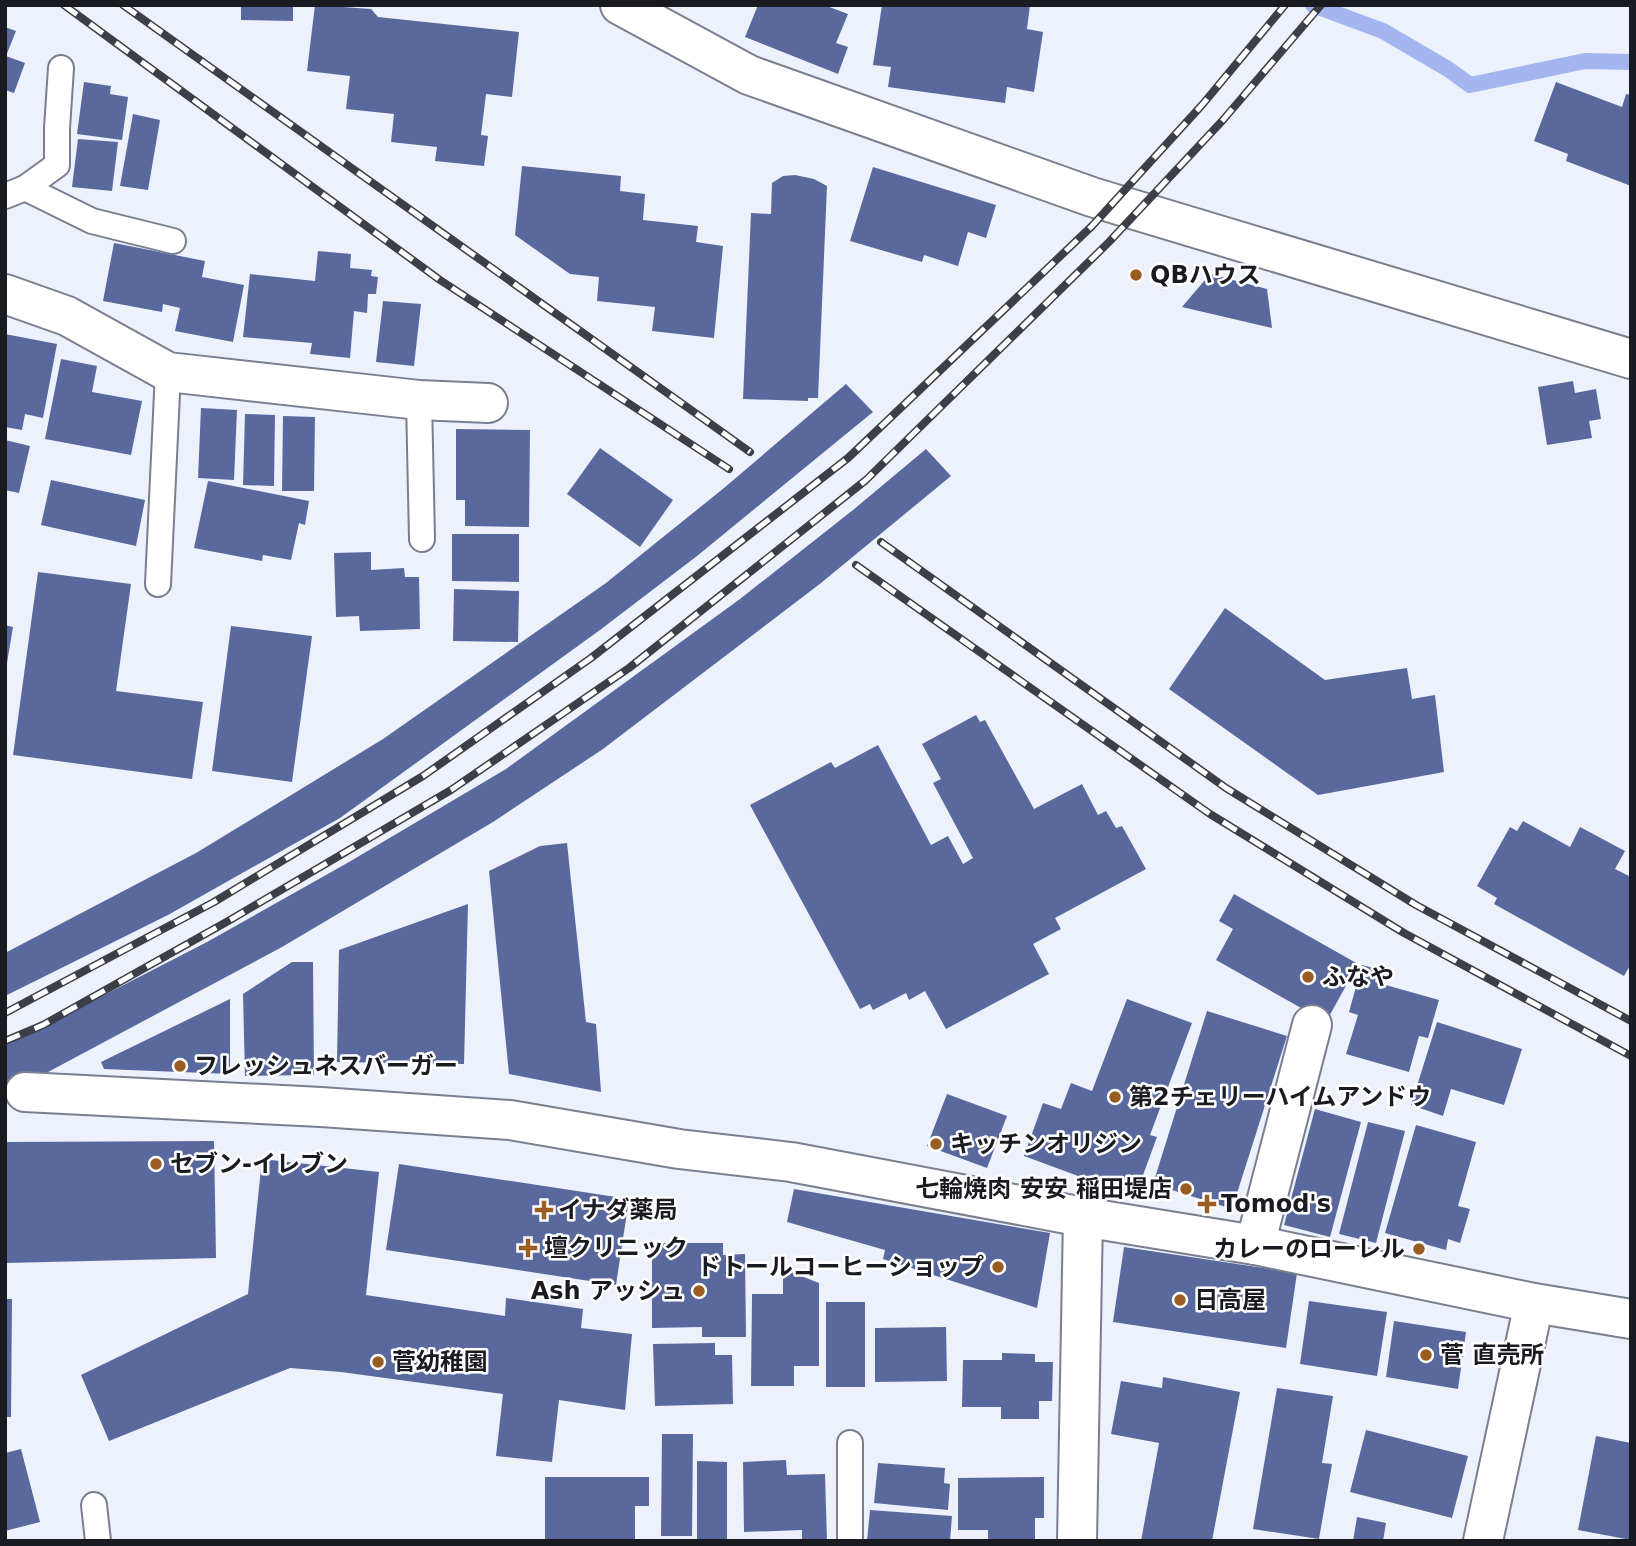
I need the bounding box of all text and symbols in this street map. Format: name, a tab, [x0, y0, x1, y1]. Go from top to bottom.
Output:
place label: QBハウス	[1150, 261, 1261, 289]
marker: QBハウス	[1128, 267, 1144, 283]
place label: ふなや	[1322, 963, 1394, 991]
marker: ふなや	[1300, 969, 1316, 985]
place label: フレッシュネスバーガー	[194, 1052, 458, 1080]
marker: フレッシュネスバーガー	[172, 1058, 188, 1074]
place label: 第2チェリーハイムアンドウ	[1129, 1083, 1431, 1111]
marker: 第2チェリーハイムアンドウ	[1107, 1089, 1123, 1105]
place label: キッチンオリジン	[950, 1130, 1142, 1158]
marker: キッチンオリジン	[928, 1136, 944, 1152]
place label: セブン-イレブン	[170, 1150, 348, 1178]
marker: セブン-イレブン	[148, 1156, 164, 1172]
place label: 七輪焼肉 安安 稲田堤店	[915, 1175, 1172, 1203]
marker: 七輪焼肉 安安 稲田堤店	[1178, 1181, 1194, 1197]
place label: Tomod's	[1221, 1190, 1331, 1218]
place label: イナダ薬局	[558, 1196, 678, 1224]
marker: Tomod's	[1199, 1196, 1215, 1212]
marker: イナダ薬局	[536, 1202, 552, 1218]
place label: 壇クリニック	[544, 1234, 688, 1262]
place label: カレーのローレル	[1213, 1235, 1405, 1263]
marker: 壇クリニック	[518, 1238, 538, 1258]
marker: カレーのローレル	[1411, 1241, 1427, 1257]
place label: ドトールコーヒーショップ	[697, 1253, 984, 1281]
marker: ドトールコーヒーショップ	[990, 1259, 1006, 1275]
place label: Ash アッシュ	[531, 1277, 685, 1305]
marker: Ash アッシュ	[691, 1283, 707, 1299]
place label: 日高屋	[1194, 1286, 1266, 1314]
marker: 日高屋	[1172, 1292, 1188, 1308]
place label: 菅 直売所	[1440, 1341, 1544, 1369]
marker: 菅 直売所	[1418, 1347, 1434, 1363]
place label: 菅幼稚園	[392, 1348, 488, 1376]
marker: 菅幼稚園	[370, 1354, 386, 1370]

